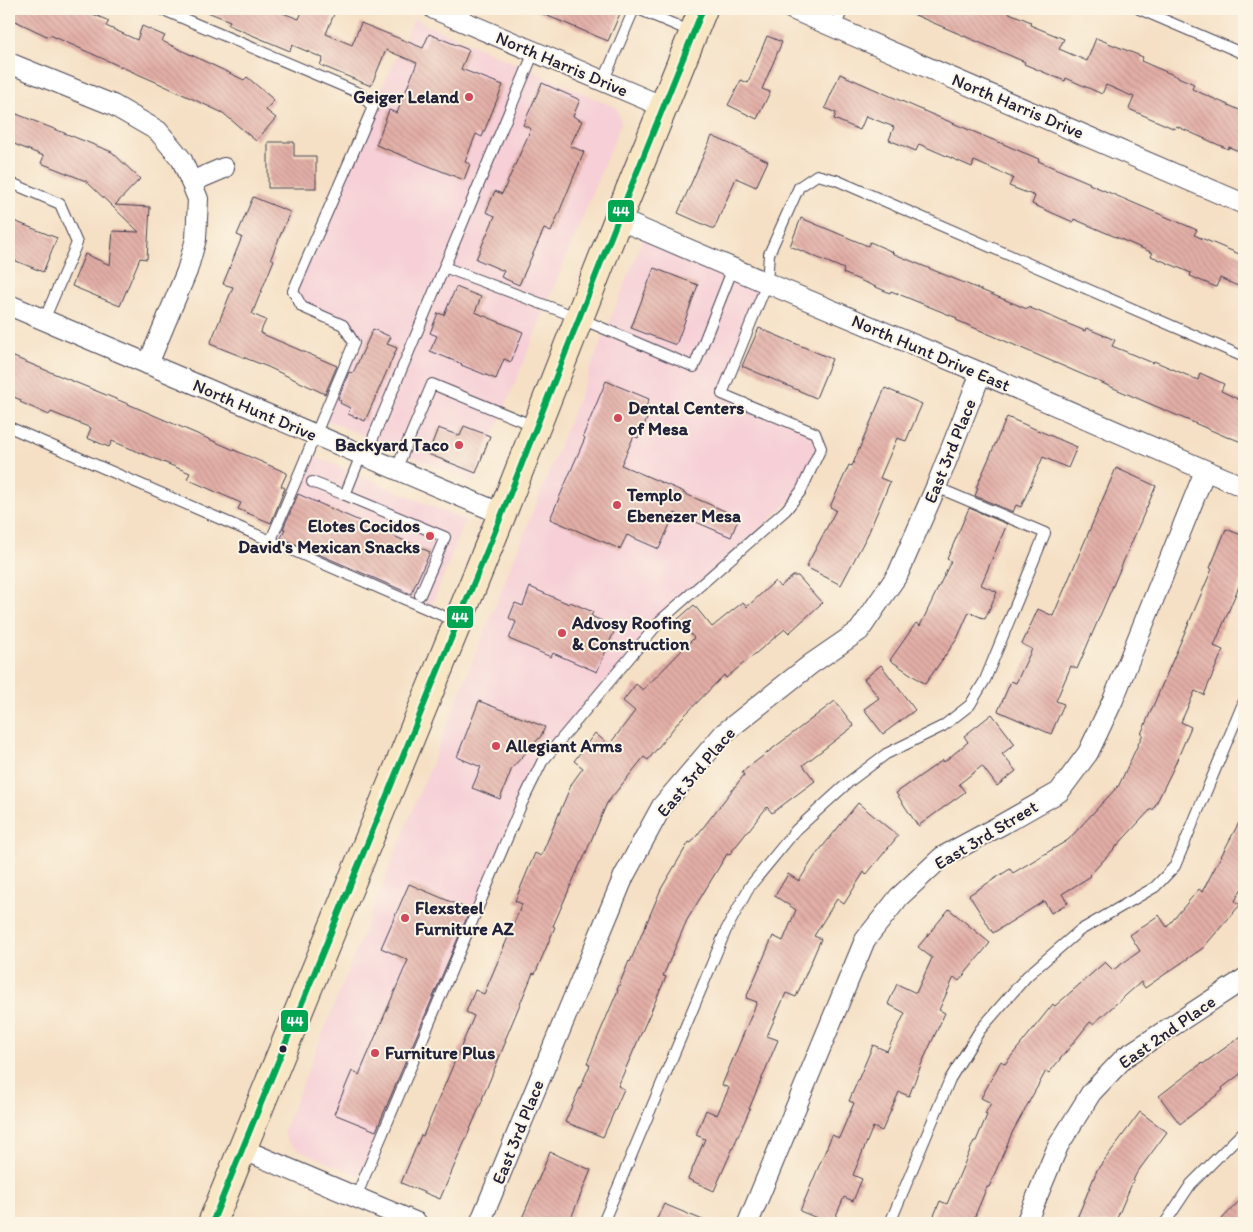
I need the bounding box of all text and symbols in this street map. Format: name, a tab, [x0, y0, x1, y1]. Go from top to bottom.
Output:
street label: North Harris Drive	[493, 26, 631, 102]
street label: North Harris Drive	[949, 68, 1087, 144]
place label: Geiger Leland	[353, 86, 459, 108]
marker: Geiger Leland	[463, 91, 475, 103]
line badge: 44	[607, 199, 635, 223]
text: 44	[613, 203, 630, 220]
street label: North Hunt Drive East	[848, 310, 1014, 396]
street label: North Hunt Drive	[190, 374, 320, 446]
street label: East 3rd Place	[919, 396, 981, 506]
place label: Dental Centers of Mesa	[628, 397, 744, 440]
marker: Dental Centers of Mesa	[612, 412, 624, 424]
place label: Backyard Taco	[335, 434, 449, 456]
marker: Backyard Taco	[453, 439, 465, 451]
place label: Templo Ebenezer Mesa	[626, 484, 741, 527]
marker: Templo Ebenezer Mesa	[611, 499, 623, 511]
place label: Elotes Cocidos David's Mexican Snacks	[238, 515, 420, 558]
marker: Elotes Cocidos David's Mexican Snacks	[424, 530, 436, 542]
line badge: 44	[446, 605, 474, 629]
text: 44	[452, 609, 469, 626]
place label: Advosy Roofing & Construction	[571, 612, 692, 655]
marker: Advosy Roofing & Construction	[556, 627, 568, 639]
street label: East 3rd Place	[652, 722, 740, 822]
place label: Allegiant Arms	[505, 735, 622, 757]
marker: Allegiant Arms	[490, 740, 502, 752]
street label: East 3rd Street	[930, 795, 1042, 875]
place label: Flexsteel Furniture AZ	[415, 897, 514, 940]
marker: Flexsteel Furniture AZ	[399, 912, 411, 924]
street label: East 2nd Place	[1114, 990, 1220, 1074]
line badge: 44	[280, 1009, 309, 1033]
text: 44	[287, 1013, 304, 1030]
place label: Furniture Plus	[385, 1042, 495, 1064]
unlabelled marker	[278, 1044, 288, 1054]
marker: Furniture Plus	[369, 1047, 381, 1059]
street label: East 3rd Place	[487, 1077, 549, 1187]

